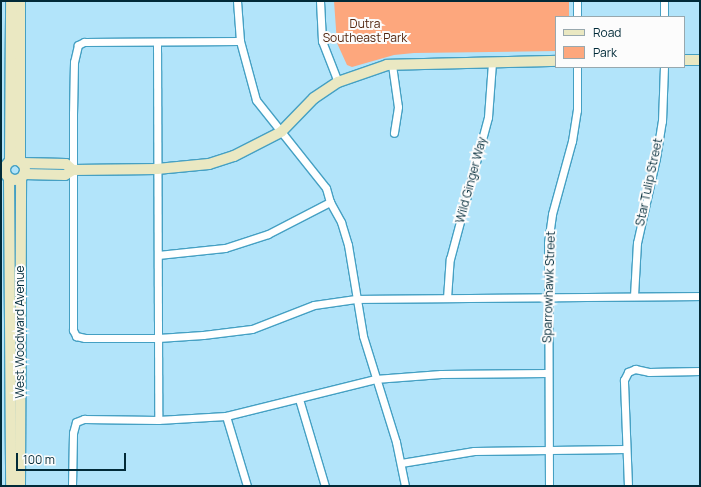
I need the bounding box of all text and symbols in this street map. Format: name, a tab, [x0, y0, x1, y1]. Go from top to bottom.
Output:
legend	[555, 16, 685, 68]
park label: Dutra Southeast Park	[323, 17, 407, 45]
text: Road	[593, 24, 621, 41]
text: Park	[593, 44, 617, 61]
street label: Wild Ginger Way	[453, 135, 489, 225]
street label: Star Tulip Street	[633, 137, 665, 227]
street label: Sparrowhawk Street	[540, 231, 558, 343]
street label: West Woodward Avenue	[13, 265, 27, 399]
scale bar	[18, 445, 128, 471]
text: 100 m	[23, 451, 55, 468]

